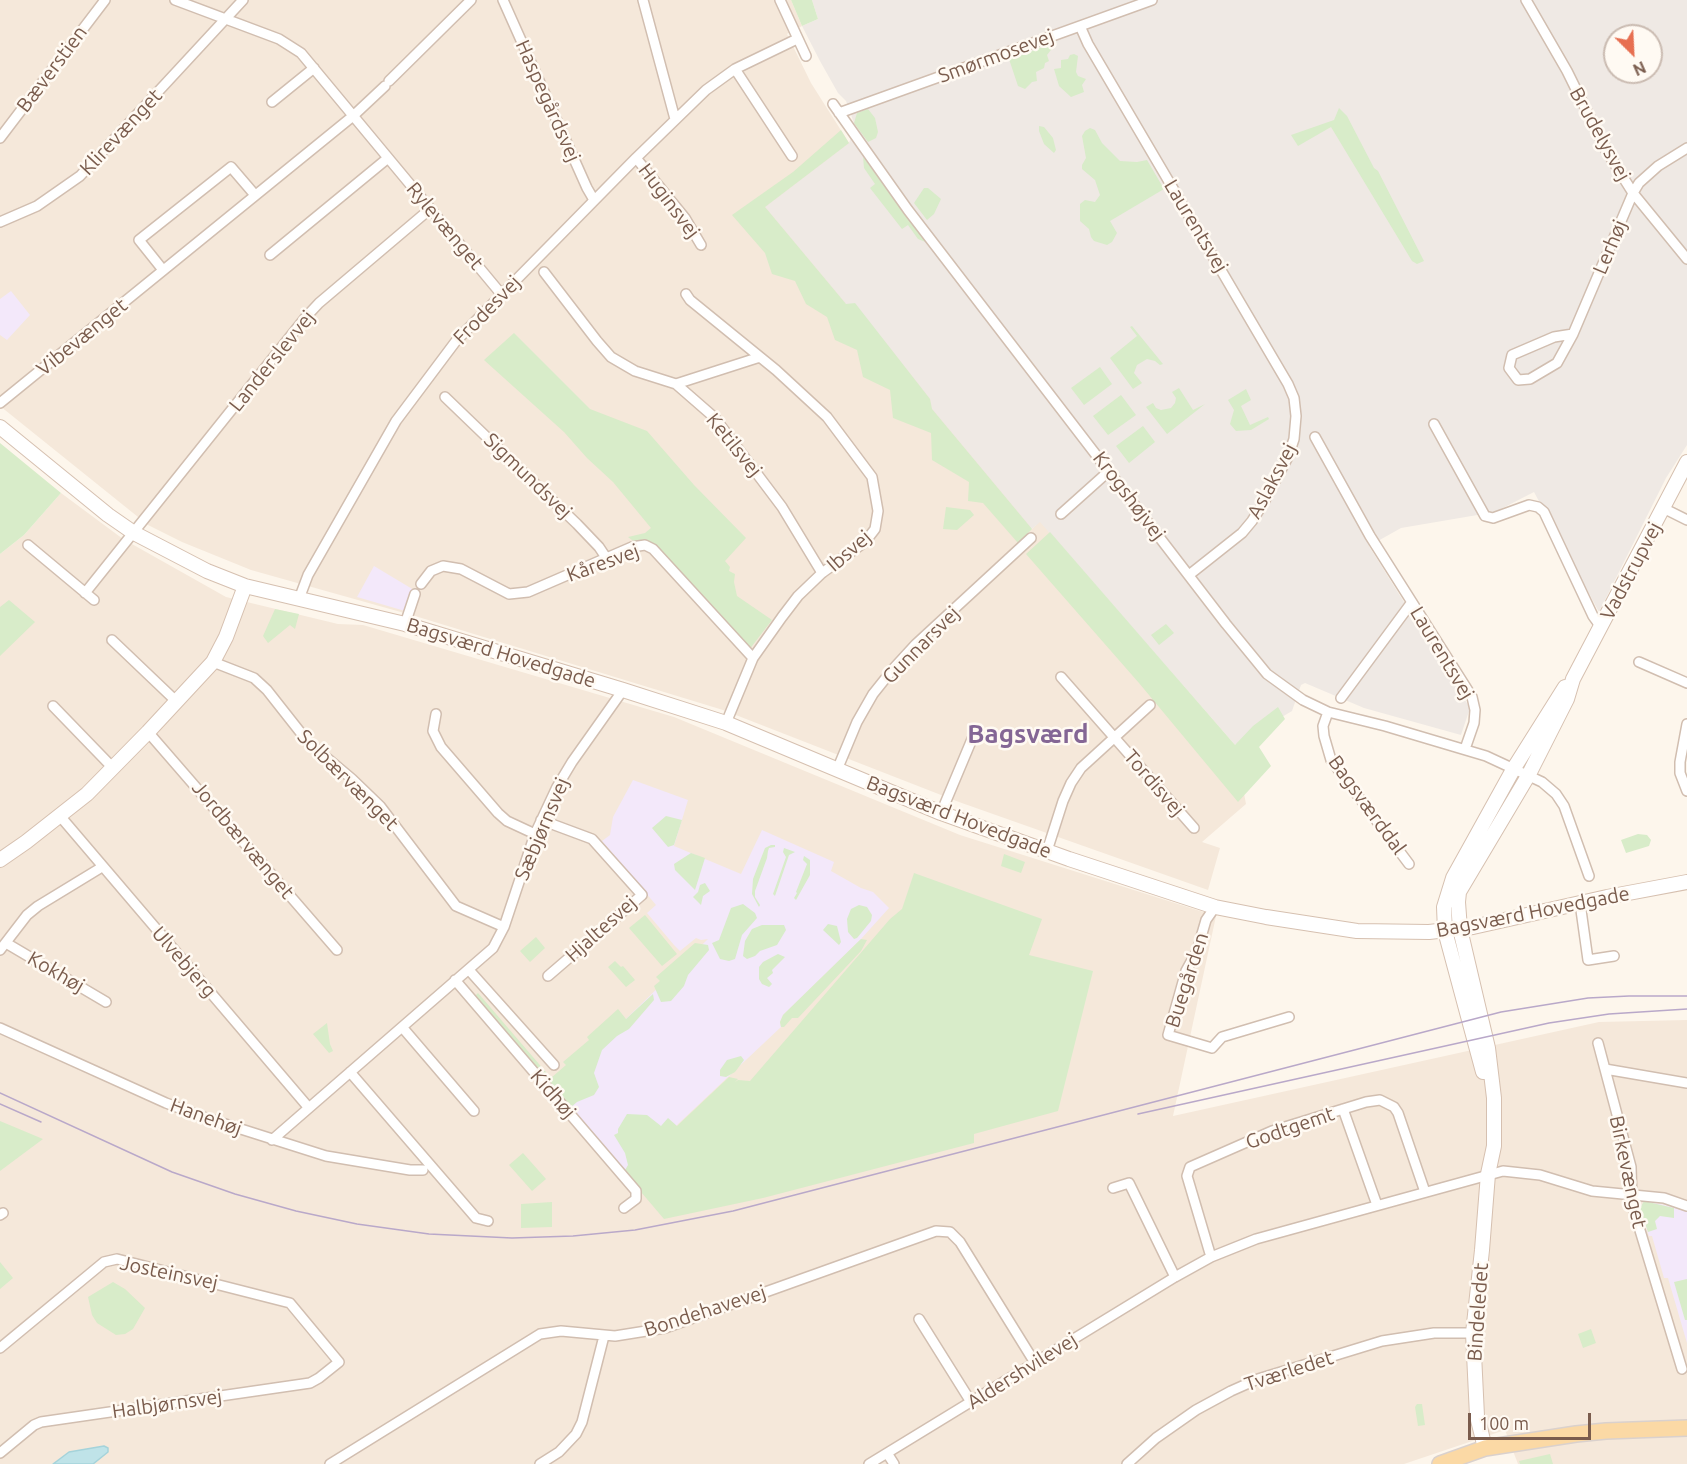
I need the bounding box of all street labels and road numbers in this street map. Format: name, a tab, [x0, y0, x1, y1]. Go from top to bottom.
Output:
street label: Bæverstien	[12, 21, 92, 117]
street label: Smørmosevej	[935, 24, 1057, 88]
street label: Haspegårdsvej	[510, 36, 586, 166]
street label: Brudelysvej	[1564, 83, 1636, 185]
street label: Klirevænget	[75, 84, 167, 180]
street label: Huginsvej	[633, 159, 705, 243]
street label: Laurentsvej	[1159, 175, 1233, 277]
street label: Rylevænget	[401, 177, 489, 275]
street label: Lerhøj	[1588, 216, 1632, 278]
street label: Frodesvej	[448, 271, 526, 349]
street label: Vibevænget	[32, 293, 132, 381]
street label: Landerslevvej	[224, 306, 320, 416]
street label: Ketilsvej	[701, 408, 767, 482]
street label: Sigmundsvej	[479, 428, 577, 524]
street label: Aslaksvej	[1242, 439, 1302, 523]
street label: Krogshøjvej	[1088, 447, 1170, 545]
street label: Vadstrupvej	[1595, 518, 1667, 624]
street label: Ibsvej	[822, 525, 876, 577]
street label: Kåresvej	[563, 539, 643, 587]
street label: Gunnarsvej	[877, 601, 965, 689]
street label: Laurentsvej	[1405, 602, 1479, 704]
street label: Bagsværd Hovedgade	[404, 613, 598, 693]
street label: Solbærvænget	[293, 725, 403, 835]
street label: Tordisvej	[1119, 745, 1189, 821]
street label: Bagsværddal	[1323, 751, 1411, 859]
street label: Bagsværd Hovedgade	[863, 771, 1055, 863]
street label: Sæbjørnsvej	[510, 774, 574, 884]
street label: Jordbærvænget	[187, 776, 299, 904]
street label: Bagsværd Hovedgade	[1434, 881, 1632, 943]
street label: Hjaltesvej	[560, 891, 642, 967]
street label: Ulvebjerg	[147, 922, 221, 1002]
street label: Buegården	[1160, 929, 1214, 1031]
street label: Kokhøj	[23, 946, 89, 998]
street label: Kidhøj	[525, 1065, 581, 1123]
street label: Hanehøj	[167, 1093, 245, 1141]
street label: Godtgemt	[1243, 1102, 1337, 1154]
street label: Birkevænget	[1604, 1113, 1652, 1231]
street label: Josteinsvej	[118, 1251, 220, 1295]
street label: Bindeledet	[1463, 1262, 1493, 1362]
street label: Bondehavevej	[641, 1280, 769, 1342]
street label: Aldershvilevej	[963, 1328, 1081, 1414]
street label: Tværledet	[1242, 1345, 1336, 1397]
street label: Halbjørnsvej	[110, 1384, 224, 1424]

